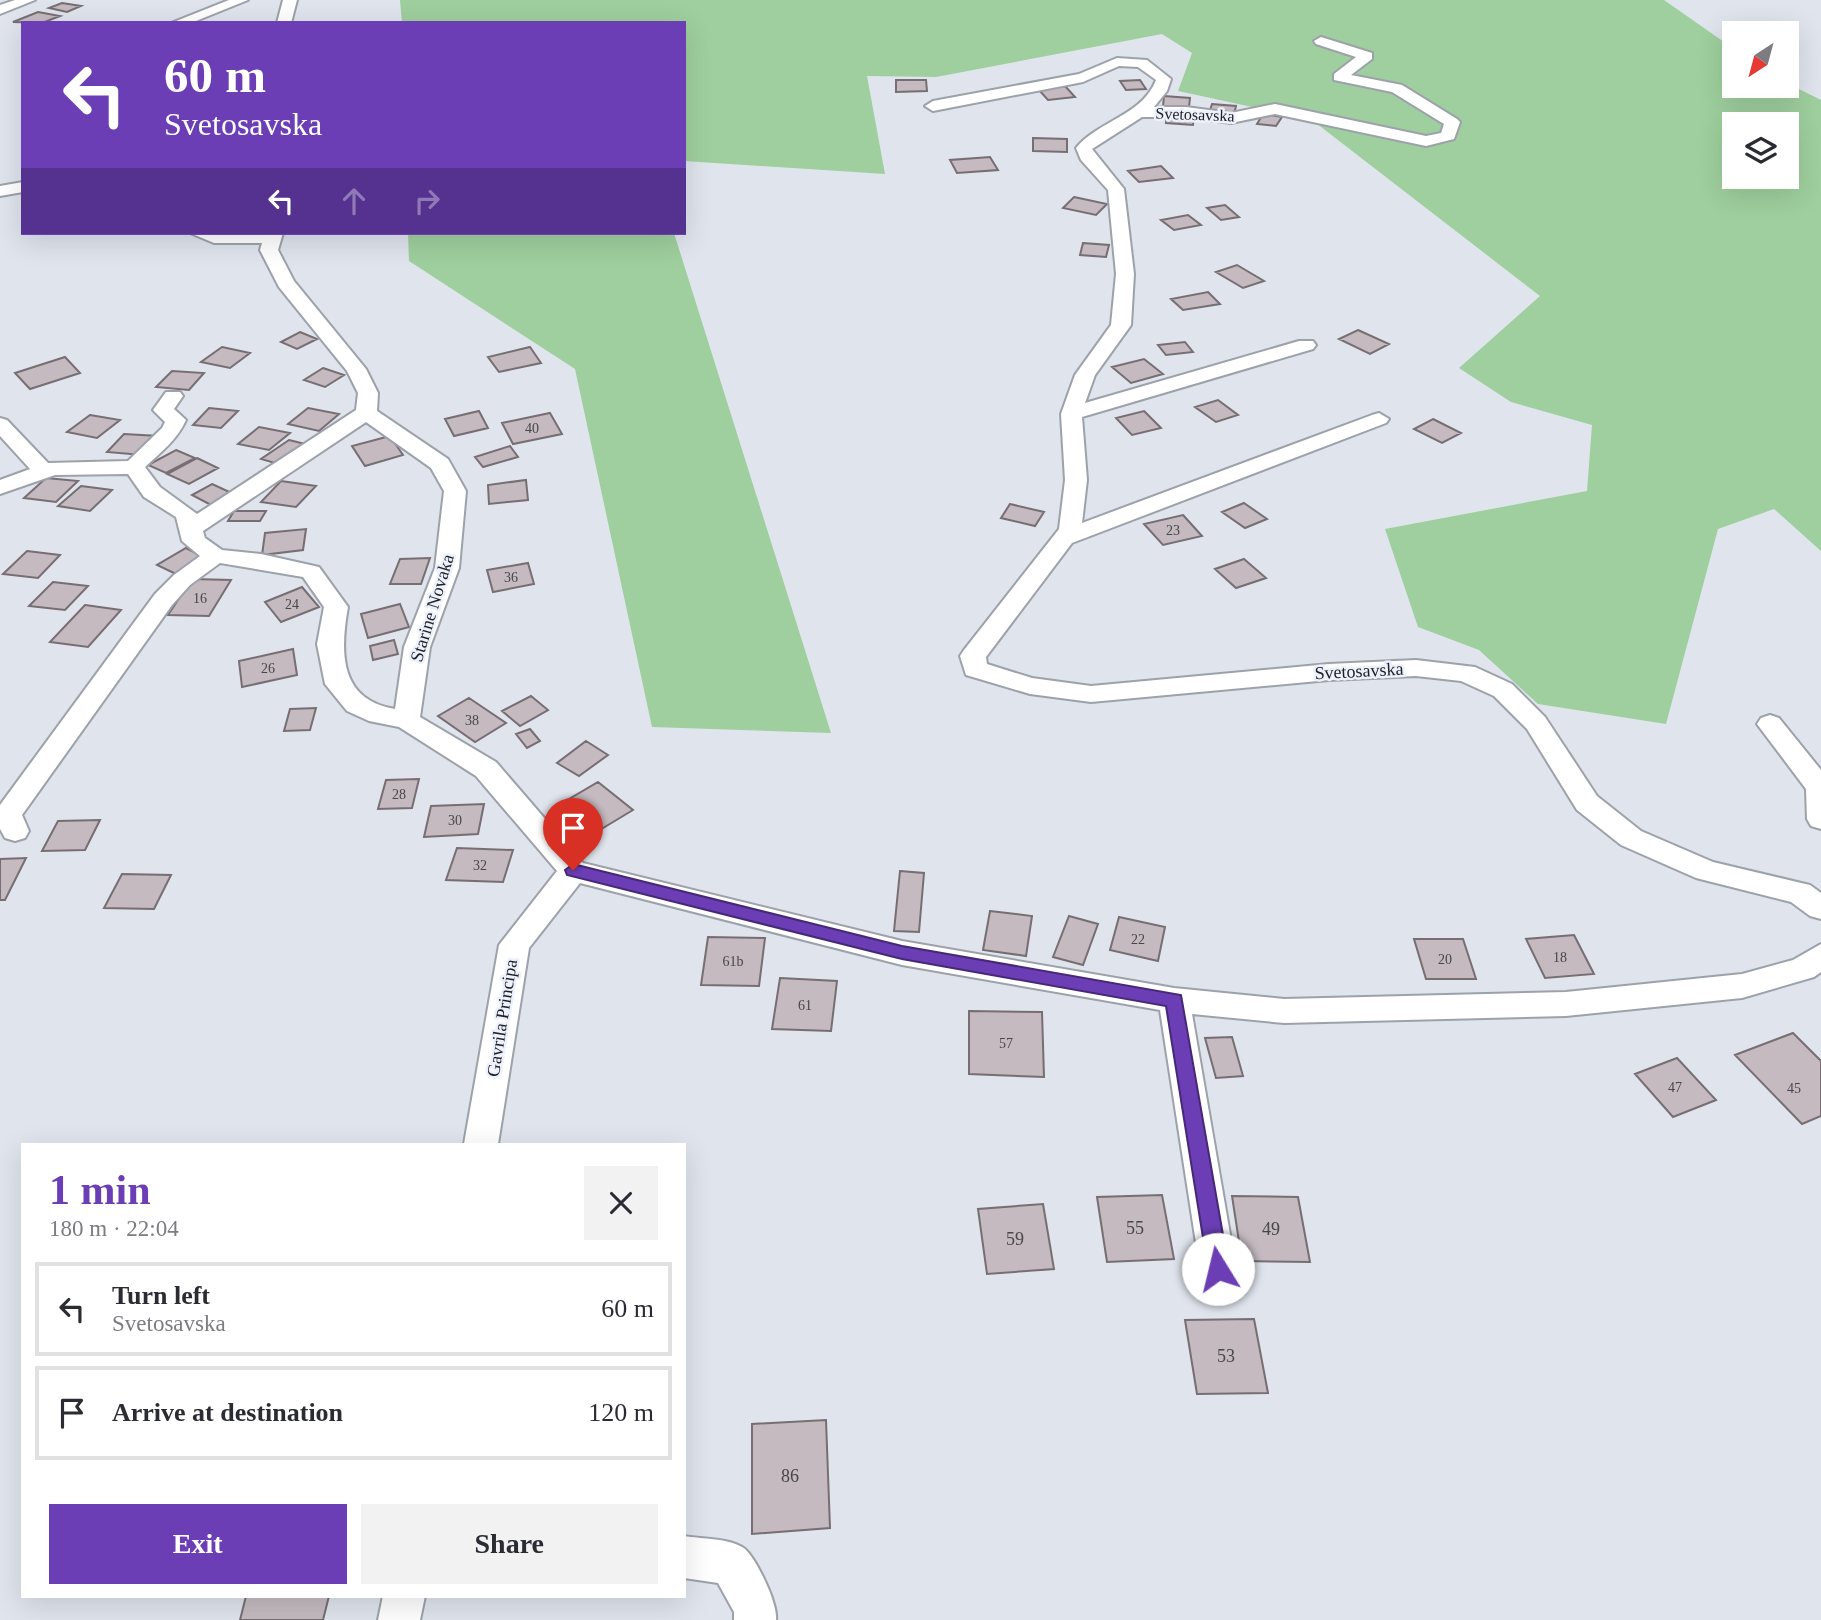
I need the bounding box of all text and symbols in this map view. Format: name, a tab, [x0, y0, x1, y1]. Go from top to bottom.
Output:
north arrow	[1722, 21, 1799, 98]
map controls	[1722, 21, 1799, 189]
text: 60 m	[164, 48, 266, 103]
icon: left	[49, 49, 140, 140]
street label: Svetosavska	[1155, 105, 1235, 124]
text: Svetosavska	[164, 106, 322, 142]
button: layers	[1722, 112, 1799, 189]
icon: left	[262, 182, 300, 220]
icon: ahead	[335, 182, 373, 220]
icon: right	[408, 182, 446, 220]
house number: 40	[525, 421, 539, 436]
house number: 23	[1166, 523, 1180, 538]
street label: Starine Novaka	[406, 552, 458, 664]
house number: 36	[504, 570, 518, 585]
house number: 16	[193, 591, 207, 606]
house number: 24	[285, 597, 299, 612]
street label: Svetosavska	[1314, 659, 1404, 683]
house number: 26	[261, 661, 275, 676]
house number: 38	[465, 713, 479, 728]
house number: 28	[392, 787, 406, 802]
pin	[543, 798, 603, 870]
icon: arrive	[554, 809, 592, 847]
house number: 30	[448, 813, 462, 828]
house number: 32	[473, 858, 487, 873]
house number: 22	[1131, 932, 1145, 947]
house number: 18	[1553, 950, 1567, 965]
house number: 20	[1438, 952, 1452, 967]
house number: 61b	[723, 954, 744, 969]
street label: Gavrila Principa	[483, 958, 521, 1078]
house number: 61	[798, 998, 812, 1013]
house number: 57	[999, 1036, 1013, 1051]
house number: 47	[1668, 1080, 1682, 1095]
house number: 45	[1787, 1081, 1801, 1096]
button: close	[584, 1166, 658, 1240]
text: 1 min	[49, 1167, 151, 1213]
text: 180 m · 22:04	[49, 1216, 179, 1241]
house number: 55	[1126, 1218, 1144, 1238]
house number: 49	[1262, 1219, 1280, 1239]
house number: 59	[1006, 1229, 1024, 1249]
position arrow	[1181, 1232, 1255, 1306]
text: Turn left	[112, 1281, 210, 1310]
icon: left	[53, 1290, 91, 1328]
text: 60 m	[601, 1294, 654, 1323]
text: Svetosavska	[112, 1311, 226, 1336]
house number: 53	[1217, 1346, 1235, 1366]
icon: arrive	[53, 1394, 91, 1432]
text: Arrive at destination	[112, 1398, 343, 1427]
text: 120 m	[588, 1398, 654, 1427]
house number: 86	[781, 1466, 799, 1486]
button: Exit	[49, 1504, 347, 1584]
button: Share	[361, 1504, 658, 1584]

